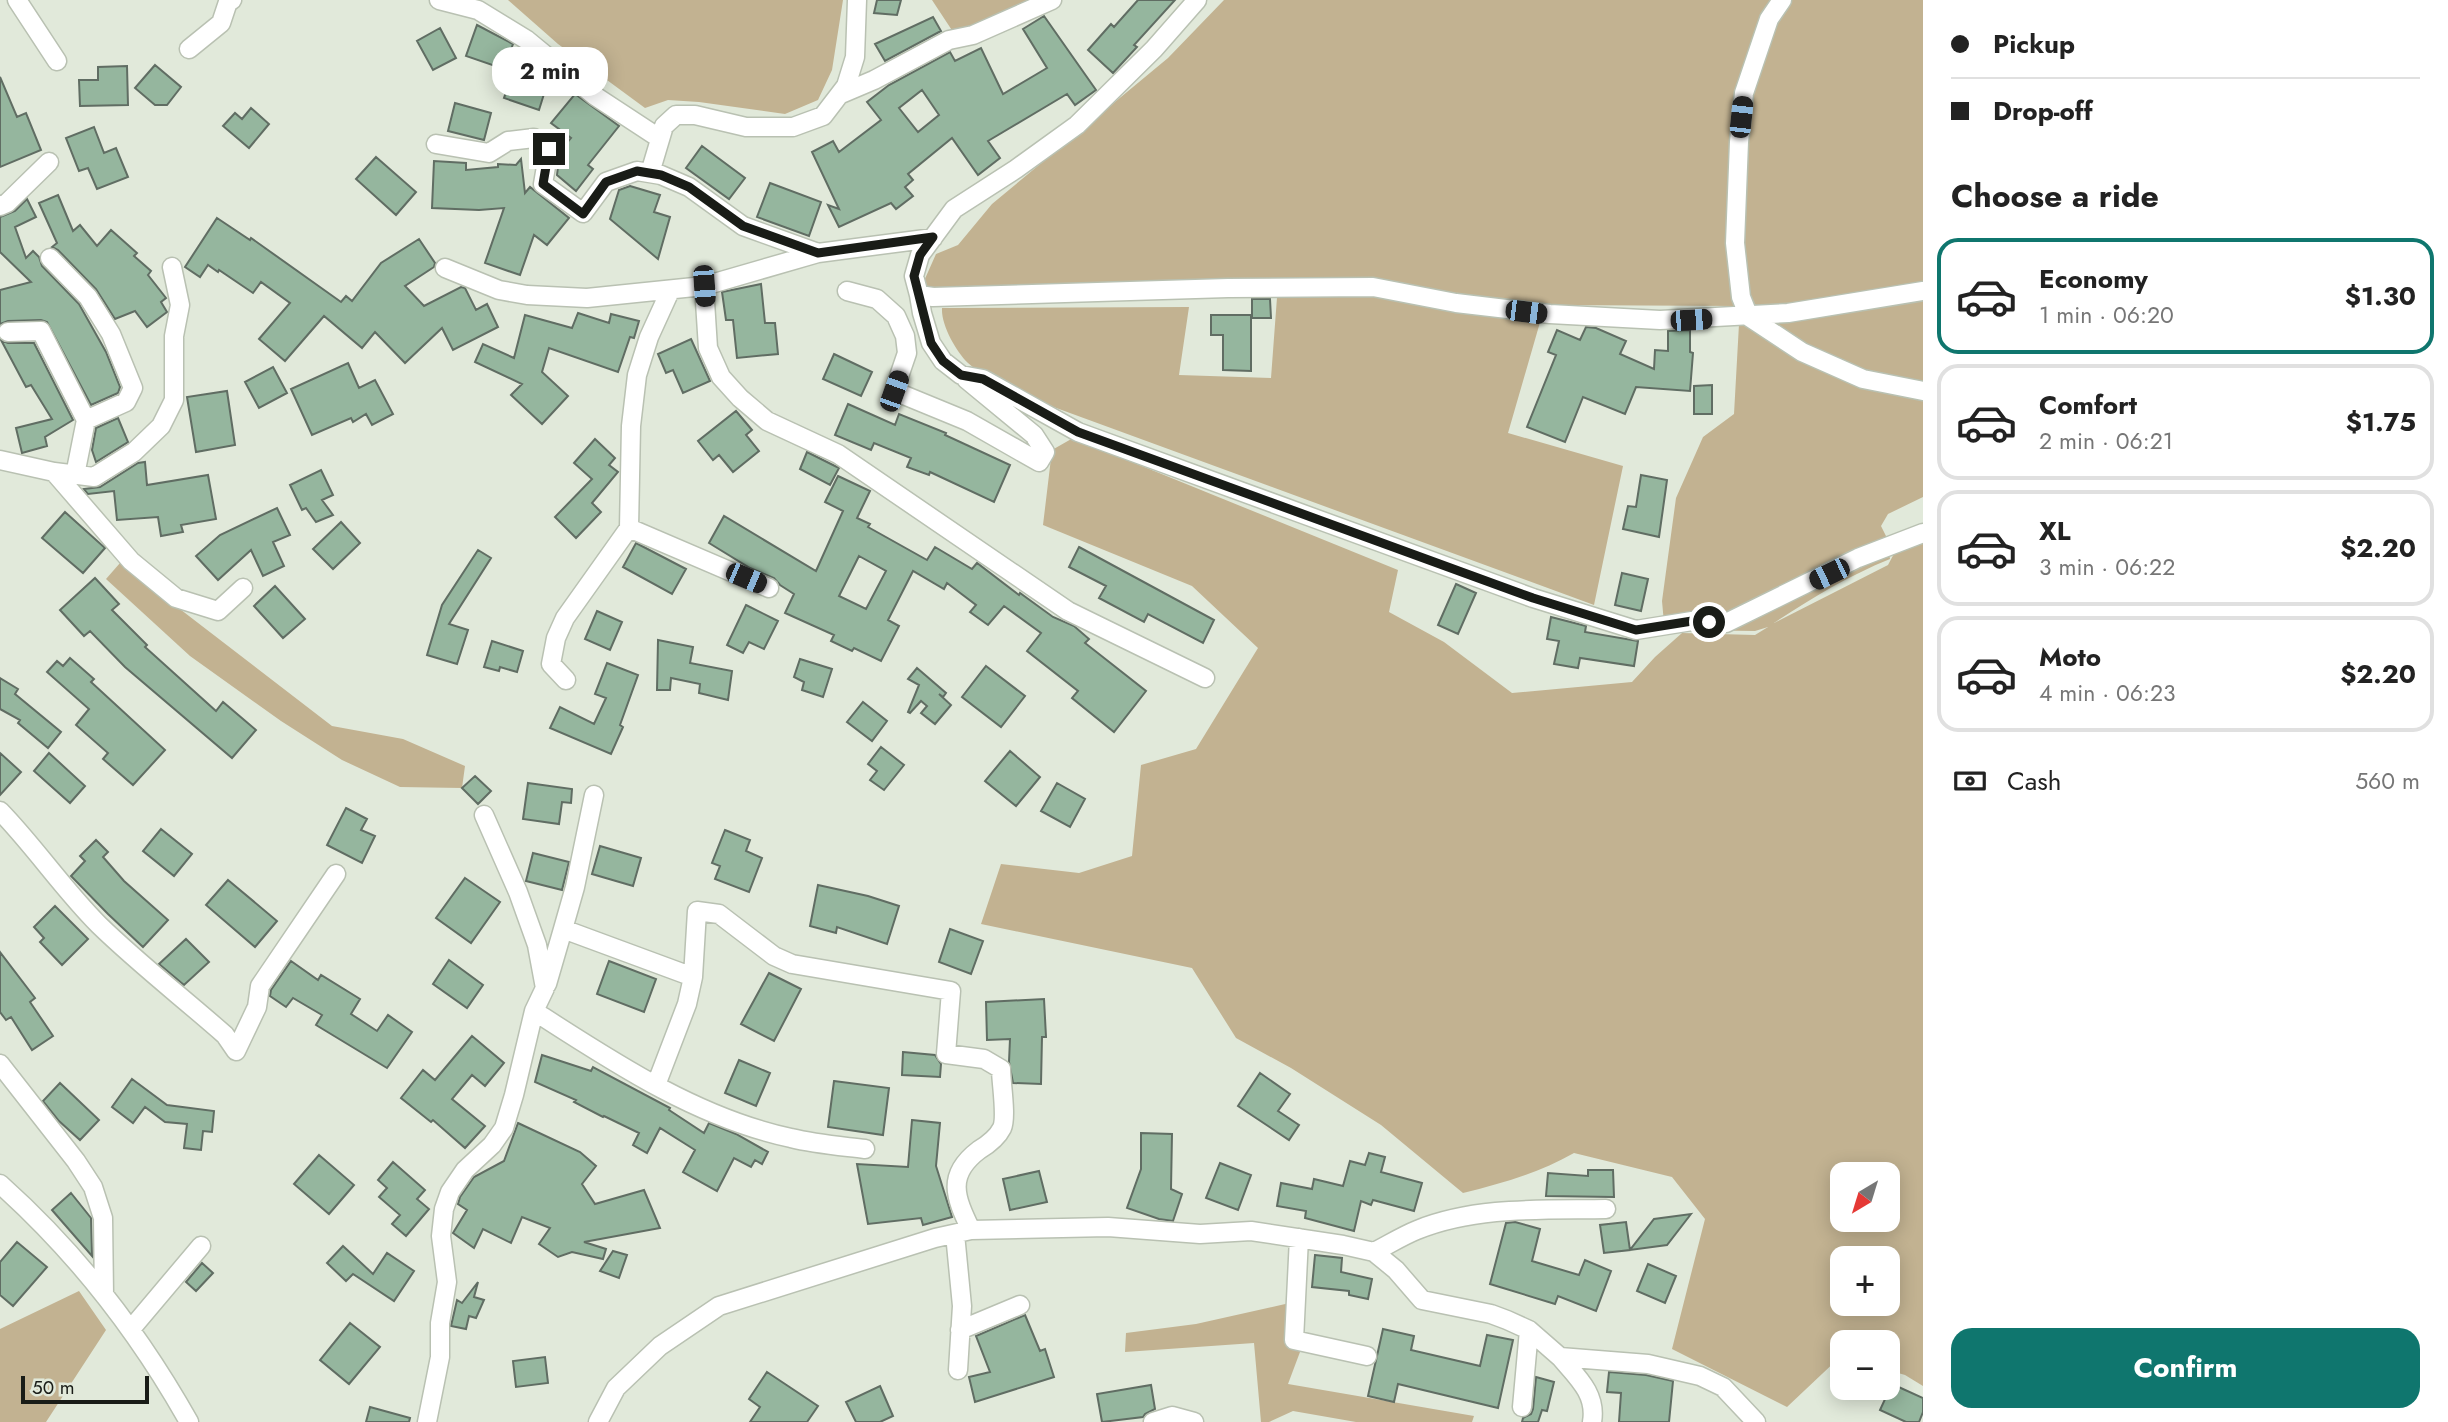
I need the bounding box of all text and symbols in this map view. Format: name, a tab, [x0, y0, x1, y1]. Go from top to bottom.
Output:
text: Pickup	[1993, 25, 2075, 63]
callout: 2 min	[491, 47, 607, 96]
text: 2 min	[520, 54, 580, 88]
text: Drop-off	[1993, 92, 2093, 130]
car	[1729, 95, 1754, 139]
route end	[533, 133, 565, 165]
text: Choose a ride	[1951, 173, 2159, 219]
text: Economy	[2039, 260, 2148, 298]
car	[693, 264, 716, 308]
icon: car	[1955, 265, 2018, 328]
text: $1.30	[2345, 277, 2416, 315]
text: 1 min · 06:20	[2039, 298, 2174, 332]
car	[1504, 299, 1549, 325]
car	[1670, 308, 1713, 332]
car	[877, 368, 912, 414]
text: Comfort	[2039, 386, 2137, 424]
icon: car	[1955, 391, 2018, 454]
text: $1.75	[2346, 403, 2416, 441]
text: 2 min · 06:21	[2039, 424, 2173, 458]
text: XL	[2039, 512, 2071, 550]
icon: car	[1955, 517, 2018, 580]
text: $2.20	[2340, 529, 2416, 567]
text: 3 min · 06:22	[2039, 550, 2175, 584]
car	[1806, 555, 1853, 593]
car	[723, 560, 770, 596]
route start	[1693, 606, 1725, 638]
text: Moto	[2039, 638, 2101, 676]
icon: car	[1955, 643, 2018, 706]
text: $2.20	[2340, 655, 2416, 693]
text: 4 min · 06:23	[2039, 676, 2176, 710]
icon: cash	[1951, 762, 1989, 800]
text: Cash	[2007, 762, 2061, 800]
text: 560 m	[2355, 764, 2420, 798]
north arrow	[1830, 1162, 1900, 1232]
map controls	[1830, 1162, 1900, 1400]
button: +	[1830, 1246, 1900, 1316]
button: Confirm	[1951, 1328, 2420, 1408]
button: −	[1830, 1330, 1900, 1400]
scale bar	[21, 1373, 149, 1405]
text: 50 m	[32, 1374, 75, 1401]

